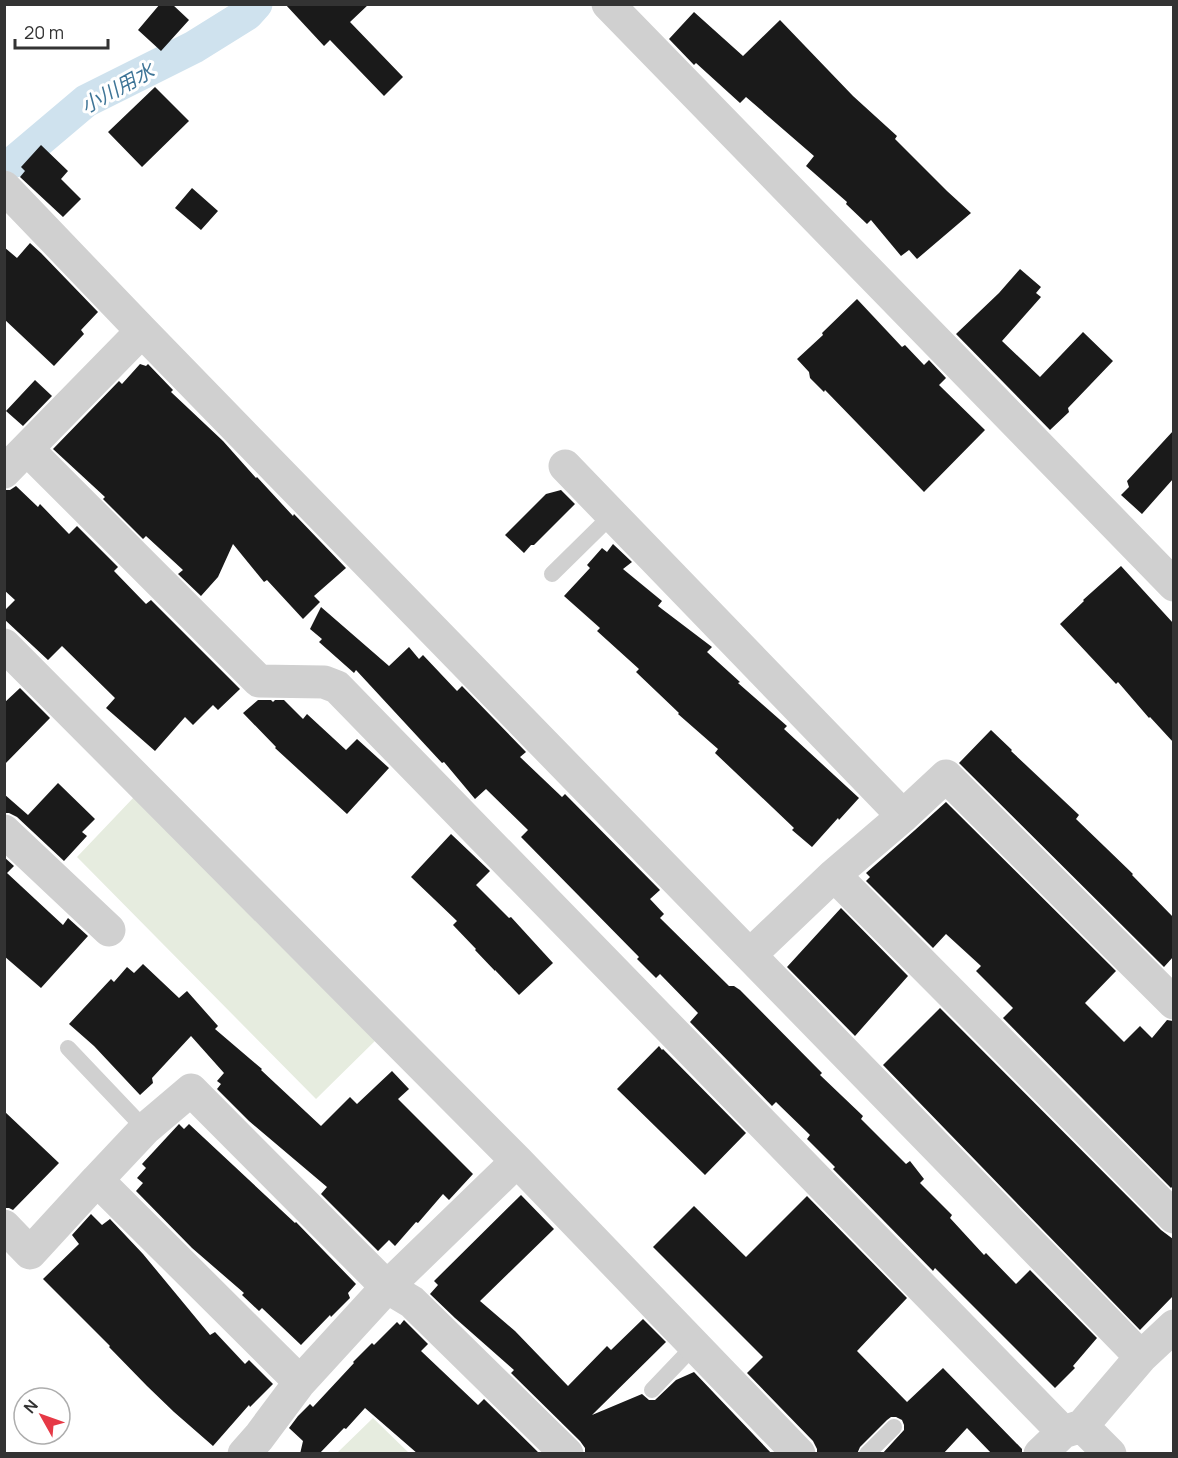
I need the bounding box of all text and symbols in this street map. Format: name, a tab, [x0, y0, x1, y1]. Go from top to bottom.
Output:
scale bar	[15, 12, 108, 50]
text: 20 m	[24, 20, 64, 44]
water label: 小川用水	[75, 56, 160, 119]
north arrow	[12, 1386, 72, 1446]
text: N	[18, 1395, 43, 1418]

